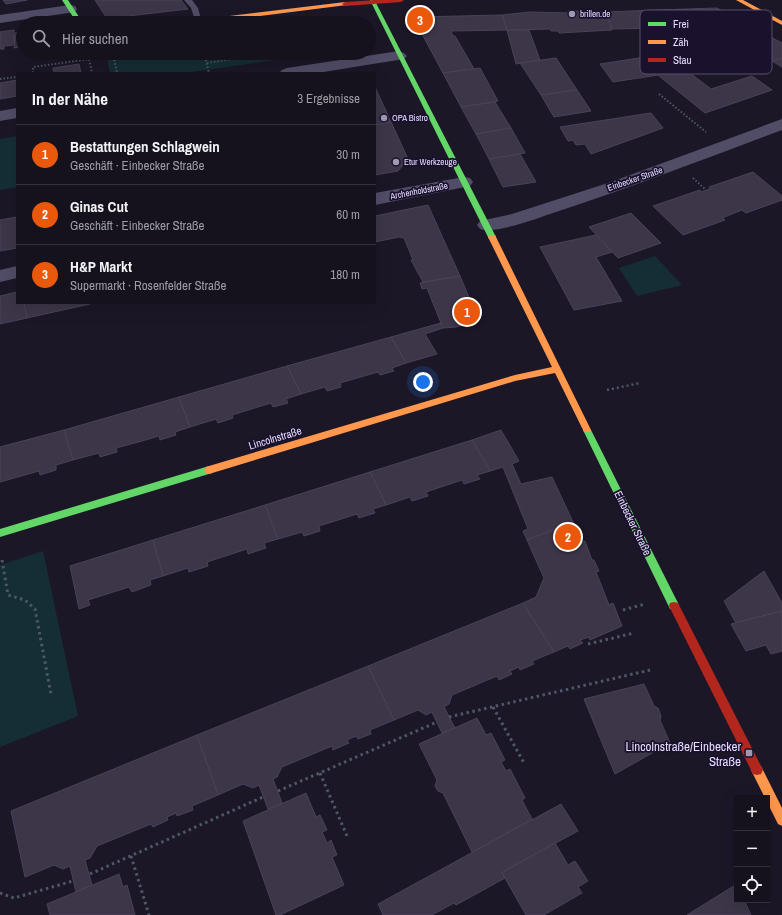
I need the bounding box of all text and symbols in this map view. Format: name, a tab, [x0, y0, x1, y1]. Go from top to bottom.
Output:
pin: 3	[407, 5, 433, 35]
place label: brillen.de	[580, 8, 610, 20]
marker: brillen.de	[567, 9, 577, 19]
legend	[640, 10, 772, 74]
search box	[16, 16, 376, 60]
text: Frei	[673, 17, 689, 31]
icon: search	[30, 27, 52, 49]
text: Hier suchen	[62, 28, 128, 49]
text: Zäh	[673, 35, 689, 49]
text: Stau	[673, 53, 692, 67]
text: In der Nähe	[32, 87, 108, 110]
text: 3 Ergebnisse	[297, 90, 360, 107]
place label: OPA Bistro	[392, 112, 428, 124]
marker: OPA Bistro	[379, 113, 389, 123]
text: Bestattungen Schlagwein	[70, 136, 220, 157]
text: 1	[42, 146, 48, 163]
text: 30 m	[336, 146, 360, 163]
place label: Etur Werkzeuge	[404, 156, 457, 168]
text: Geschäft · Einbecker Straße	[70, 157, 205, 174]
marker: Etur Werkzeuge	[391, 157, 401, 167]
street label: Einbecker Straße	[606, 164, 664, 194]
street label: Archenholdstraße	[388, 180, 449, 203]
text: Ginas Cut	[70, 196, 128, 217]
text: 2	[42, 206, 48, 223]
text: 60 m	[336, 206, 360, 223]
text: Geschäft · Einbecker Straße	[70, 217, 205, 234]
text: H&P Markt	[70, 256, 132, 277]
text: 3	[42, 266, 48, 283]
text: 180 m	[330, 266, 360, 283]
text: Supermarkt · Rosenfelder Straße	[70, 277, 226, 294]
pin: 1	[454, 297, 480, 327]
your location	[413, 372, 433, 392]
street label: Lincolnstraße	[247, 423, 303, 453]
street label: Einbecker Straße	[611, 488, 655, 558]
pin: 2	[555, 522, 581, 552]
place label: Lincolnstraße/Einbecker Straße	[625, 738, 741, 770]
marker: Lincolnstraße/Einbecker Straße	[744, 748, 754, 758]
map controls	[734, 795, 770, 903]
button: +	[734, 795, 770, 831]
button: −	[734, 831, 770, 867]
button: locate	[734, 867, 770, 903]

